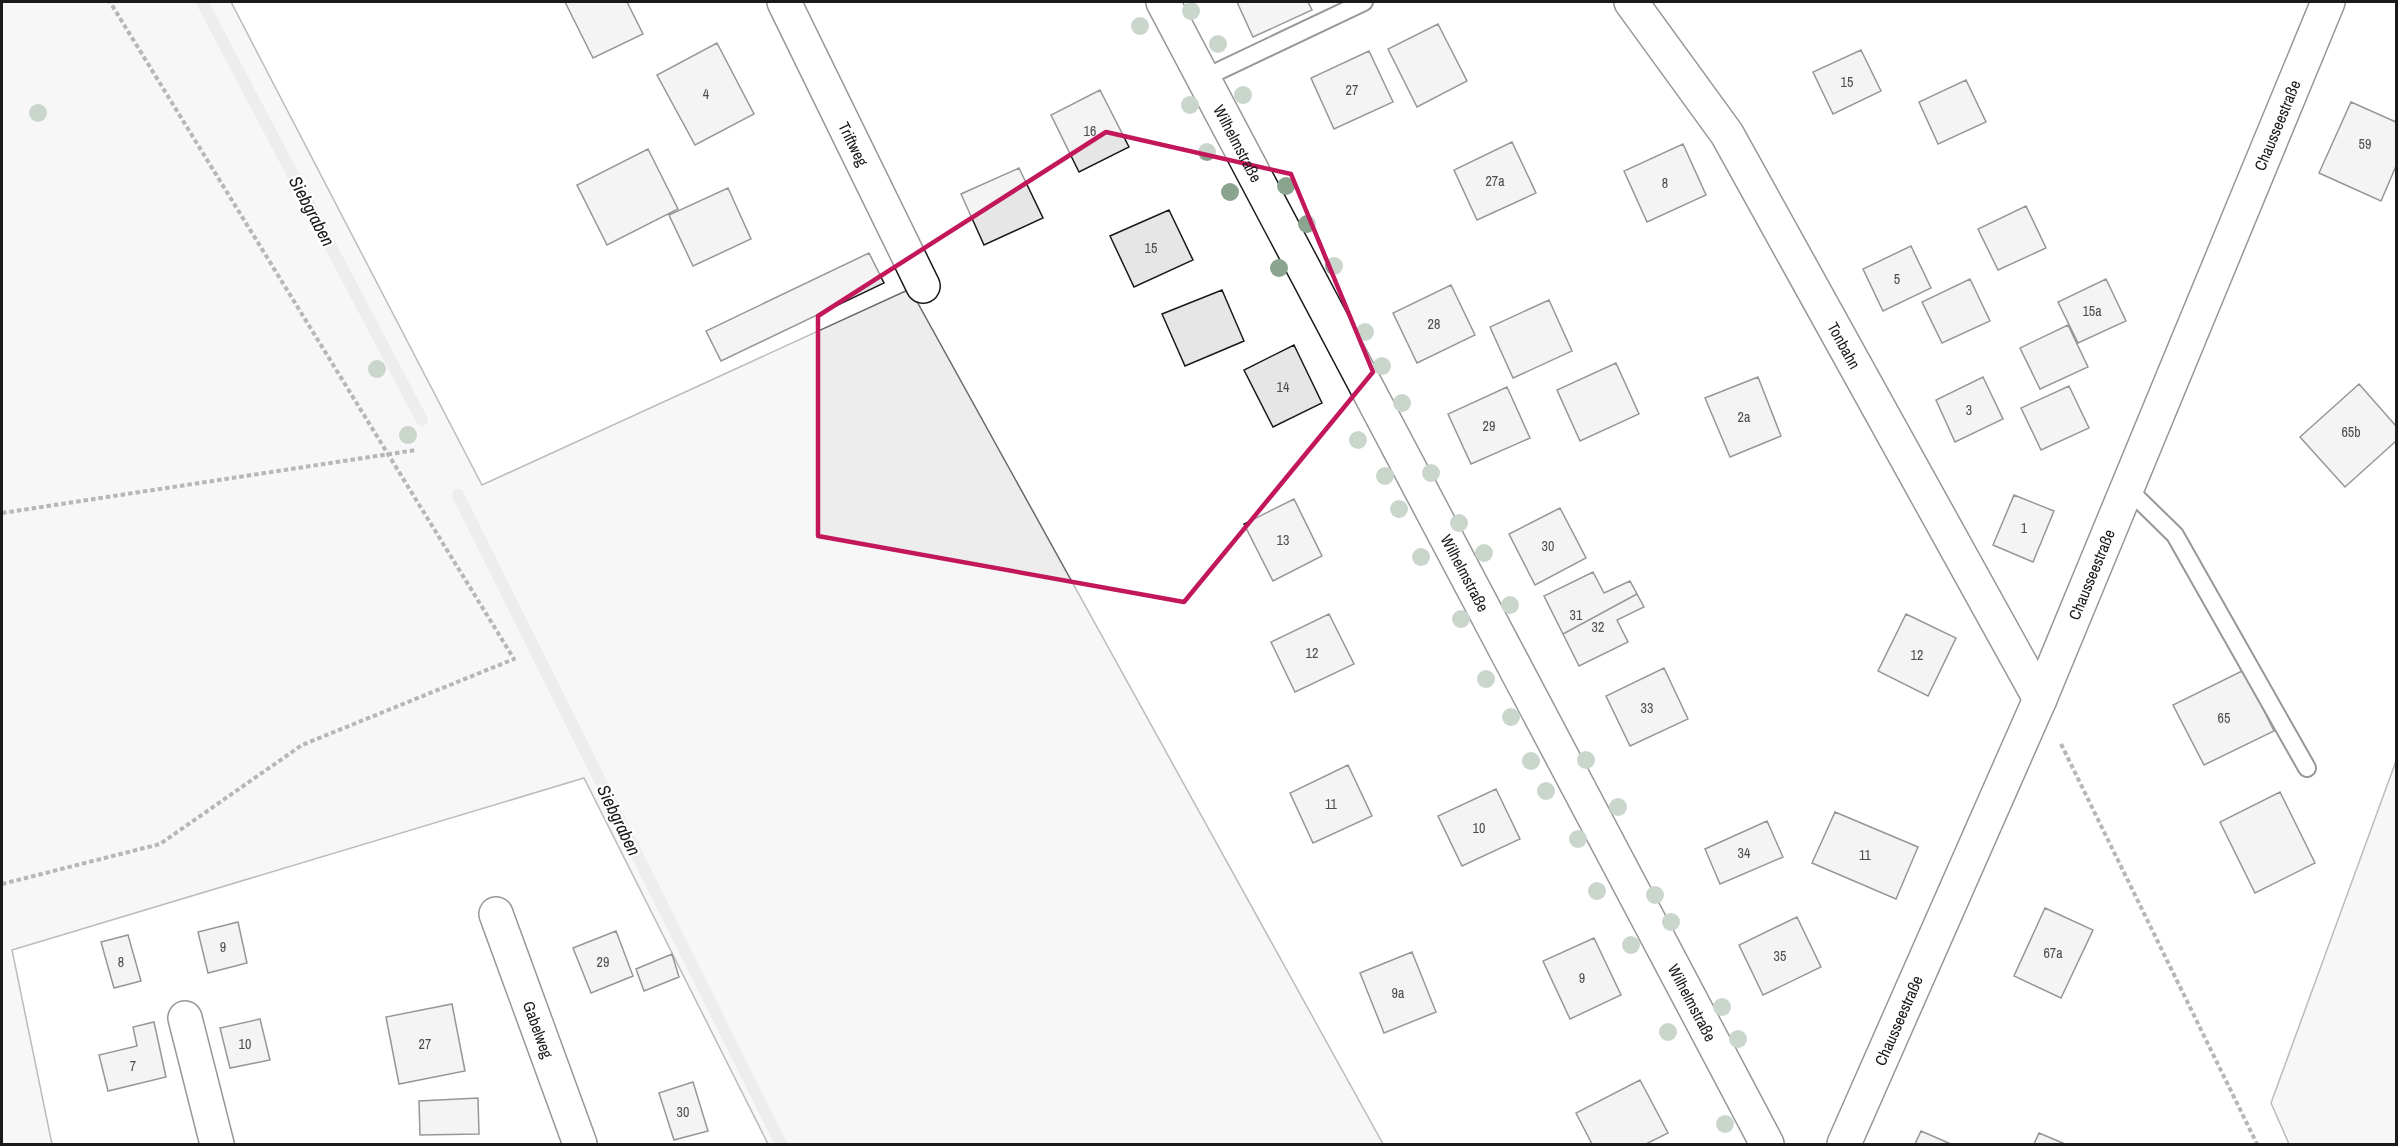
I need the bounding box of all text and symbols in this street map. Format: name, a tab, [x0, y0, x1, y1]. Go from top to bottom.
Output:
house number: 15	[1841, 73, 1853, 91]
street label: Chausseestraße	[2248, 77, 2306, 174]
house number: 27	[1346, 81, 1358, 99]
house number: 4	[703, 85, 710, 103]
street label: Wilhelmstraße	[1208, 101, 1267, 186]
street label: Triftweg	[833, 118, 874, 170]
house number: 16	[1084, 122, 1096, 140]
house number: 59	[2359, 135, 2371, 153]
water label: Siebgraben	[283, 171, 341, 251]
house number: 27a	[1485, 172, 1505, 190]
house number: 8	[1662, 174, 1668, 192]
house number: 15	[1145, 239, 1157, 257]
house number: 5	[1894, 270, 1900, 288]
house number: 15a	[2082, 302, 2102, 320]
house number: 28	[1428, 315, 1440, 333]
street label: Tonbahn	[1822, 318, 1866, 373]
house number: 14	[1277, 378, 1290, 396]
house number: 3	[1966, 401, 1972, 419]
house number: 2a	[1738, 408, 1751, 426]
house number: 29	[1483, 417, 1495, 435]
house number: 65b	[2341, 423, 2361, 441]
house number: 1	[2021, 519, 2028, 537]
street label: Chausseestraße	[2063, 526, 2120, 623]
street label: Wilhelmstraße	[1436, 530, 1495, 616]
house number: 13	[1277, 531, 1289, 549]
house number: 30	[1542, 537, 1554, 555]
house number: 31	[1570, 606, 1583, 624]
house number: 32	[1592, 618, 1604, 636]
house number: 12	[1306, 644, 1318, 662]
house number: 12	[1911, 646, 1923, 664]
house number: 33	[1641, 699, 1653, 717]
house number: 65	[2218, 709, 2230, 727]
water label: Siebgraben	[591, 780, 647, 860]
house number: 11	[1325, 795, 1338, 813]
house number: 10	[1473, 819, 1485, 837]
house number: 34	[1738, 844, 1751, 862]
house number: 11	[1859, 846, 1872, 864]
house number: 9	[220, 938, 226, 956]
house number: 67a	[2043, 944, 2063, 962]
house number: 35	[1774, 947, 1786, 965]
house number: 8	[118, 953, 124, 971]
house number: 29	[597, 953, 609, 971]
street label: Wilhelmstraße	[1663, 960, 1722, 1045]
house number: 9	[1579, 969, 1585, 987]
street label: Chausseestraße	[1869, 972, 1928, 1069]
house number: 9a	[1392, 984, 1405, 1002]
street label: Gabelweg	[518, 998, 559, 1062]
house number: 10	[239, 1035, 251, 1053]
house number: 27	[419, 1035, 431, 1053]
house number: 7	[130, 1057, 136, 1075]
house number: 30	[677, 1103, 689, 1121]

